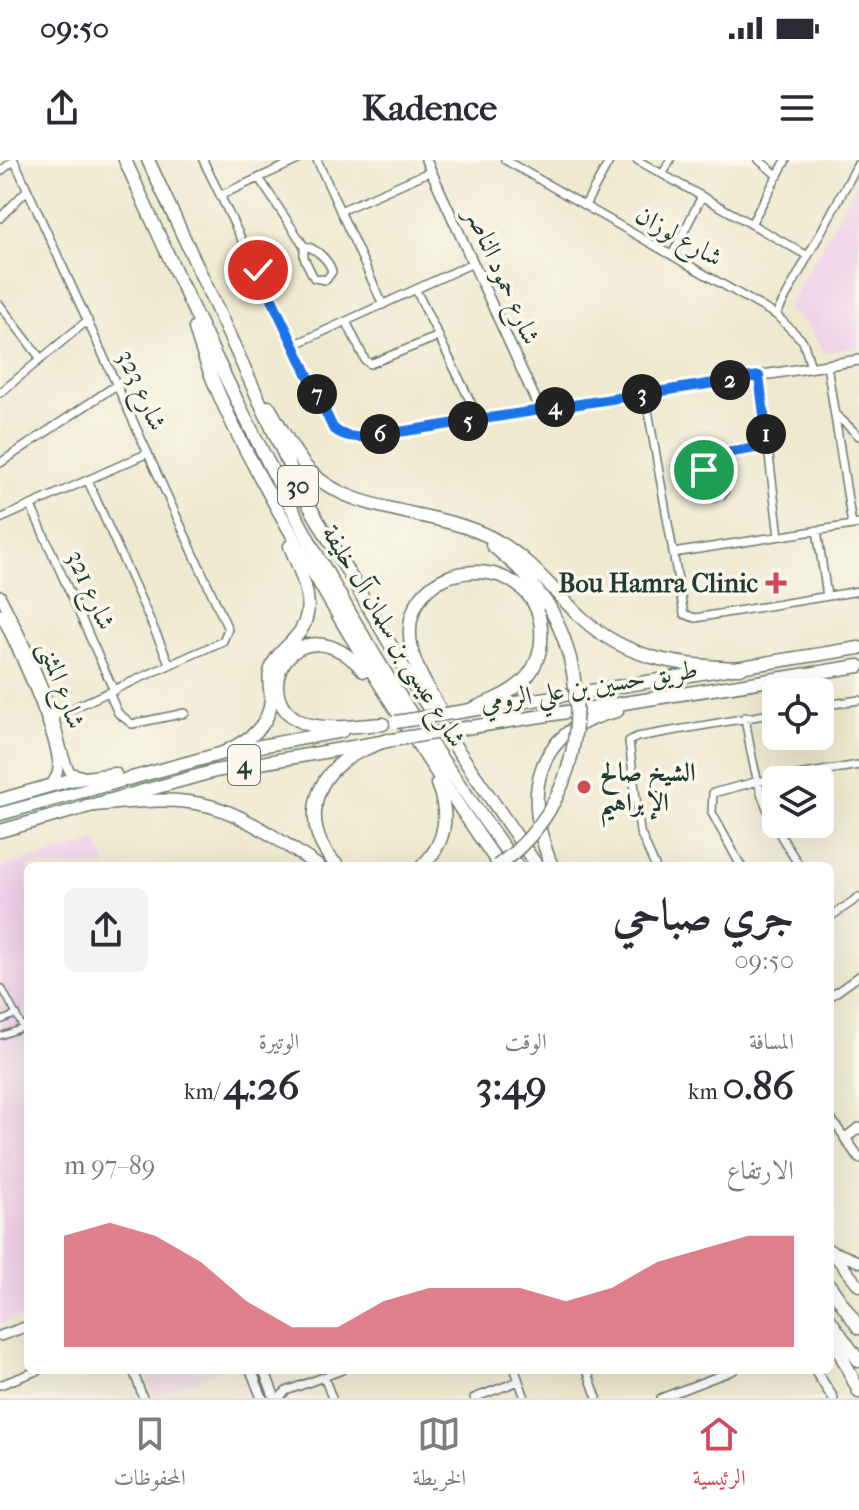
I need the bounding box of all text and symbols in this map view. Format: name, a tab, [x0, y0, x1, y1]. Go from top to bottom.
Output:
text: 09:50	[40, 11, 109, 46]
icon: share	[40, 86, 84, 130]
icon: menu	[775, 86, 819, 130]
text: Kadence	[362, 87, 497, 129]
street label: شارع لوزان	[627, 199, 728, 278]
street label: شارع حمود الناصر	[452, 200, 547, 352]
pin	[224, 236, 292, 304]
icon: check	[236, 248, 280, 292]
street label: شارع 323	[105, 345, 174, 438]
pin: 2	[710, 360, 750, 400]
text: 2	[724, 367, 736, 393]
pin: 7	[297, 374, 337, 414]
pin: 3	[622, 374, 662, 414]
text: 7	[312, 381, 322, 407]
text: 3	[637, 381, 647, 407]
pin: 4	[535, 387, 575, 427]
text: 4	[549, 394, 562, 420]
pin: 5	[448, 401, 488, 441]
text: 5	[463, 408, 473, 434]
pin: 6	[360, 414, 400, 454]
pin: 1	[746, 414, 786, 454]
text: 6	[374, 421, 386, 447]
text: 1	[762, 421, 770, 447]
pin	[670, 436, 738, 504]
icon: arrive	[682, 448, 726, 492]
road number: 30	[278, 466, 318, 506]
street label: شارع عيسى بن سلمان آل خليفة	[310, 519, 473, 756]
street label: شارع 321	[54, 545, 122, 637]
place label: Bou Hamra Clinic	[559, 568, 759, 599]
marker: Bou Hamra Clinic	[765, 572, 787, 594]
street label: شارع المثنى	[26, 637, 92, 735]
street label: طريق حسين بن علي الرومي	[478, 653, 701, 727]
map controls	[762, 678, 834, 838]
button: locate	[762, 678, 834, 750]
road number: 4	[228, 745, 260, 785]
place label: الشيخ صالح الإبراهيم	[600, 757, 696, 828]
button: layers	[762, 766, 834, 838]
marker: الشيخ صالح الإبراهيم	[575, 778, 593, 796]
button: share	[64, 888, 148, 972]
text: جري صباحي	[613, 889, 794, 940]
text: 09:50	[734, 945, 794, 976]
text: الوتيرة	[259, 1029, 299, 1055]
text: الوقت	[505, 1029, 547, 1055]
text: المسافة	[749, 1029, 794, 1055]
text: 4:26	[224, 1063, 299, 1109]
text: 3:49	[476, 1063, 547, 1109]
text: 0.86	[722, 1063, 794, 1109]
text: /km	[184, 1079, 224, 1105]
text: km	[688, 1079, 722, 1105]
text: 89–97 m	[64, 1150, 155, 1181]
text: الارتفاع	[727, 1155, 794, 1186]
tab: المحفوظات	[113, 1412, 186, 1499]
tab: الخريطة	[413, 1412, 466, 1499]
tab: الرئيسية	[693, 1412, 746, 1499]

